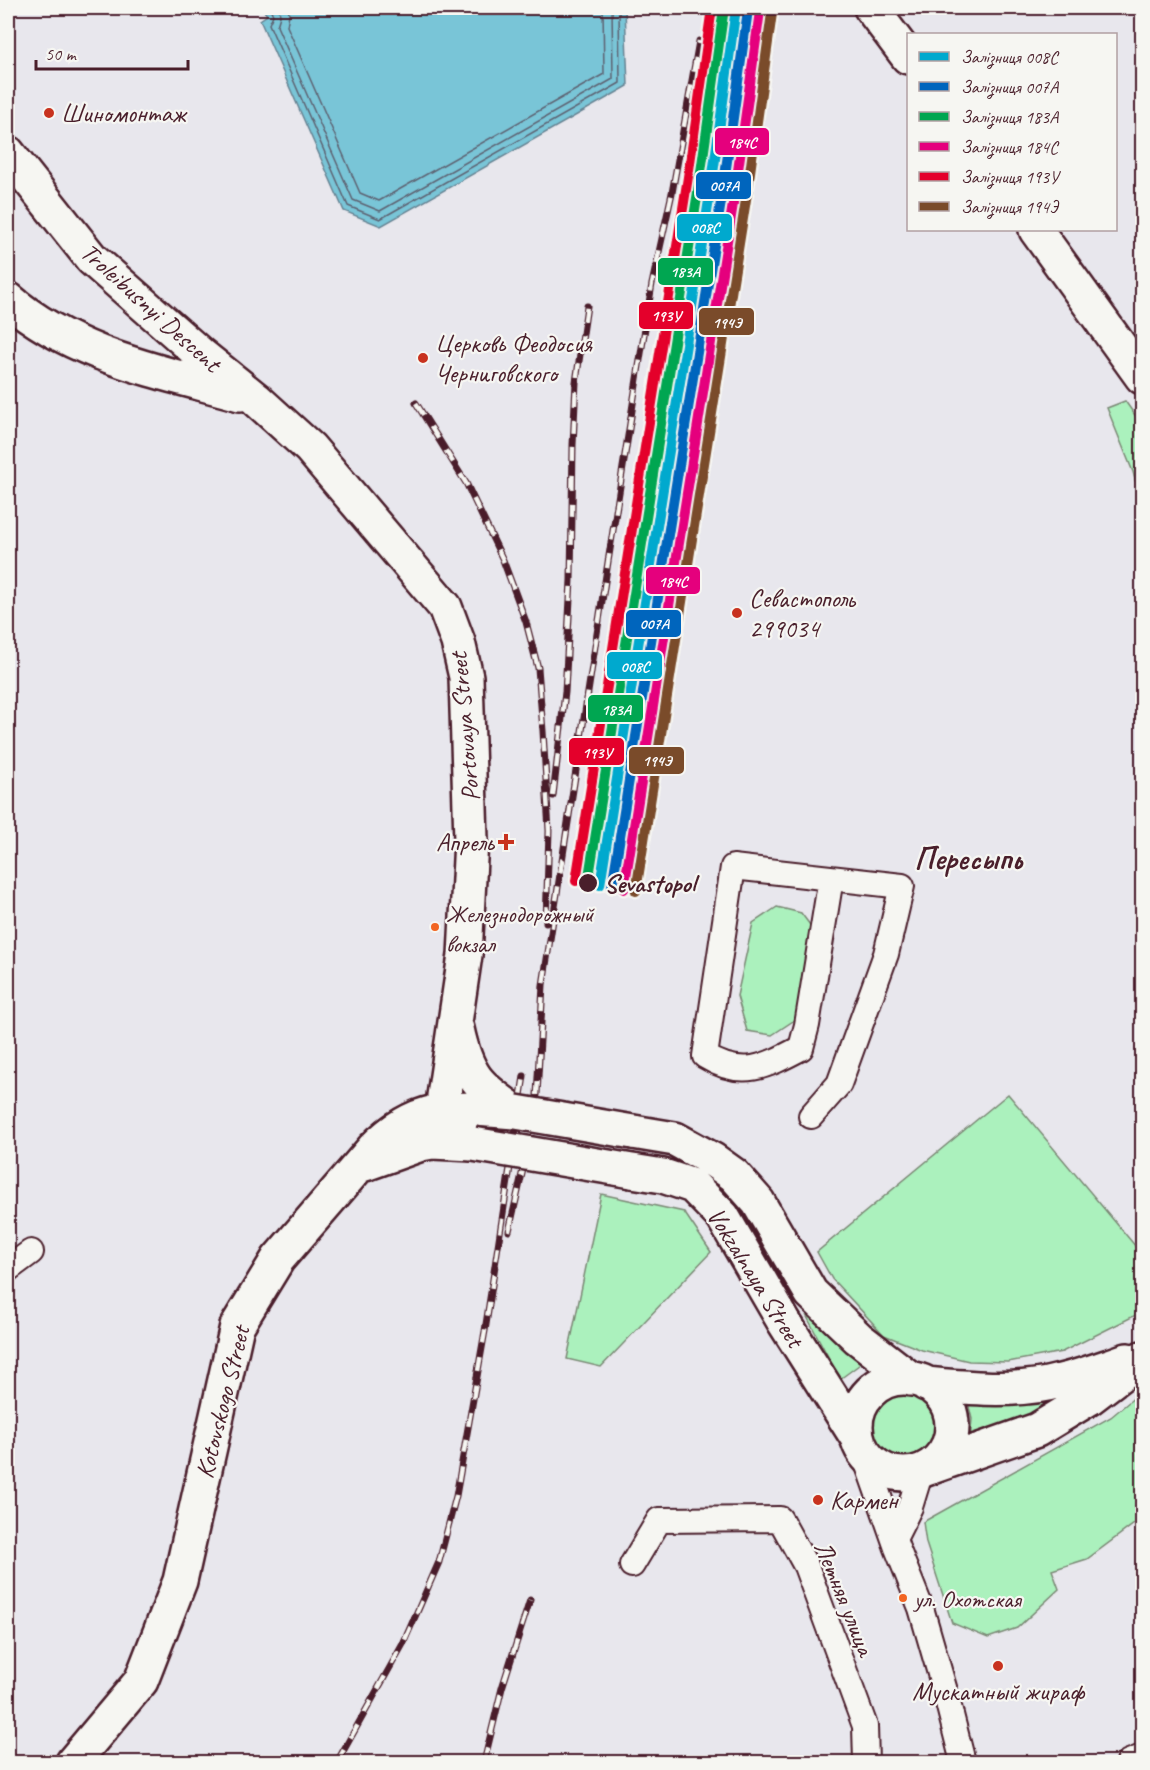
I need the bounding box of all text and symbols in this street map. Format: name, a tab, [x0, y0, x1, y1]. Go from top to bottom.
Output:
scale bar	[36, 33, 188, 71]
legend	[907, 33, 1117, 231]
text: 50 m	[45, 43, 78, 65]
text: Залізниця 008С	[961, 46, 1060, 69]
text: Залізниця 007А	[961, 76, 1059, 99]
place label: Шиномонтаж	[61, 97, 188, 130]
marker: Шиномонтаж	[42, 106, 56, 120]
text: Залізниця 183А	[961, 106, 1059, 129]
line badge: 184С	[714, 127, 770, 156]
text: 184С	[727, 133, 759, 153]
text: Залізниця 184С	[961, 136, 1060, 159]
text: Залізниця 193У	[961, 166, 1061, 189]
line badge: 007А	[695, 171, 752, 200]
text: 007А	[709, 176, 741, 196]
text: Залізниця 194Э	[961, 196, 1060, 219]
line badge: 008С	[676, 213, 733, 242]
text: 008С	[690, 218, 722, 238]
street label: Troleibusnyi Descent	[74, 236, 230, 381]
line badge: 183А	[657, 257, 714, 286]
text: 183А	[670, 262, 702, 282]
line badge: 193У	[638, 301, 694, 330]
text: 193У	[651, 306, 684, 326]
line badge: 194Э	[698, 307, 755, 336]
text: 194Э	[712, 313, 744, 333]
place label: Церковь Феодосия Черниговского	[435, 327, 594, 390]
marker: Церковь Феодосия Черниговского	[416, 351, 430, 365]
line badge: 184С	[645, 566, 701, 595]
text: 184С	[658, 572, 690, 592]
place label: Севастополь 299034	[749, 582, 857, 645]
marker: Севастополь 299034	[730, 606, 744, 620]
line badge: 007А	[625, 609, 682, 638]
text: 007А	[639, 614, 671, 634]
street label: Portovaya Street	[441, 649, 487, 803]
line badge: 008С	[606, 651, 663, 680]
text: 008С	[620, 657, 652, 677]
line badge: 183А	[587, 694, 644, 723]
text: 183А	[601, 700, 633, 720]
line badge: 193У	[568, 737, 625, 766]
text: 193У	[582, 743, 615, 763]
line badge: 194Э	[628, 746, 685, 775]
text: 194Э	[642, 751, 674, 771]
place label: Апрель	[436, 826, 496, 859]
marker: Апрель	[499, 835, 513, 849]
district label: Пересыпь	[914, 838, 1024, 879]
place label: Sevastopol	[604, 867, 700, 900]
marker: Sevastopol	[577, 872, 599, 894]
place label: Железнодорожный вокзал	[446, 899, 595, 959]
marker: Железнодорожный вокзал	[429, 921, 441, 933]
street label: Vokzalnaya Street	[700, 1201, 813, 1355]
street label: Kotovskogo Street	[188, 1320, 258, 1482]
place label: Кармен	[830, 1484, 900, 1517]
marker: Кармен	[811, 1493, 825, 1507]
street label: Летняя улица	[807, 1536, 883, 1662]
place label: ул. Охотская	[912, 1584, 1022, 1614]
marker: ул. Охотская	[897, 1592, 909, 1604]
marker: Мускатный жираф	[991, 1659, 1005, 1673]
place label: Мускатный жираф	[912, 1675, 1086, 1708]

